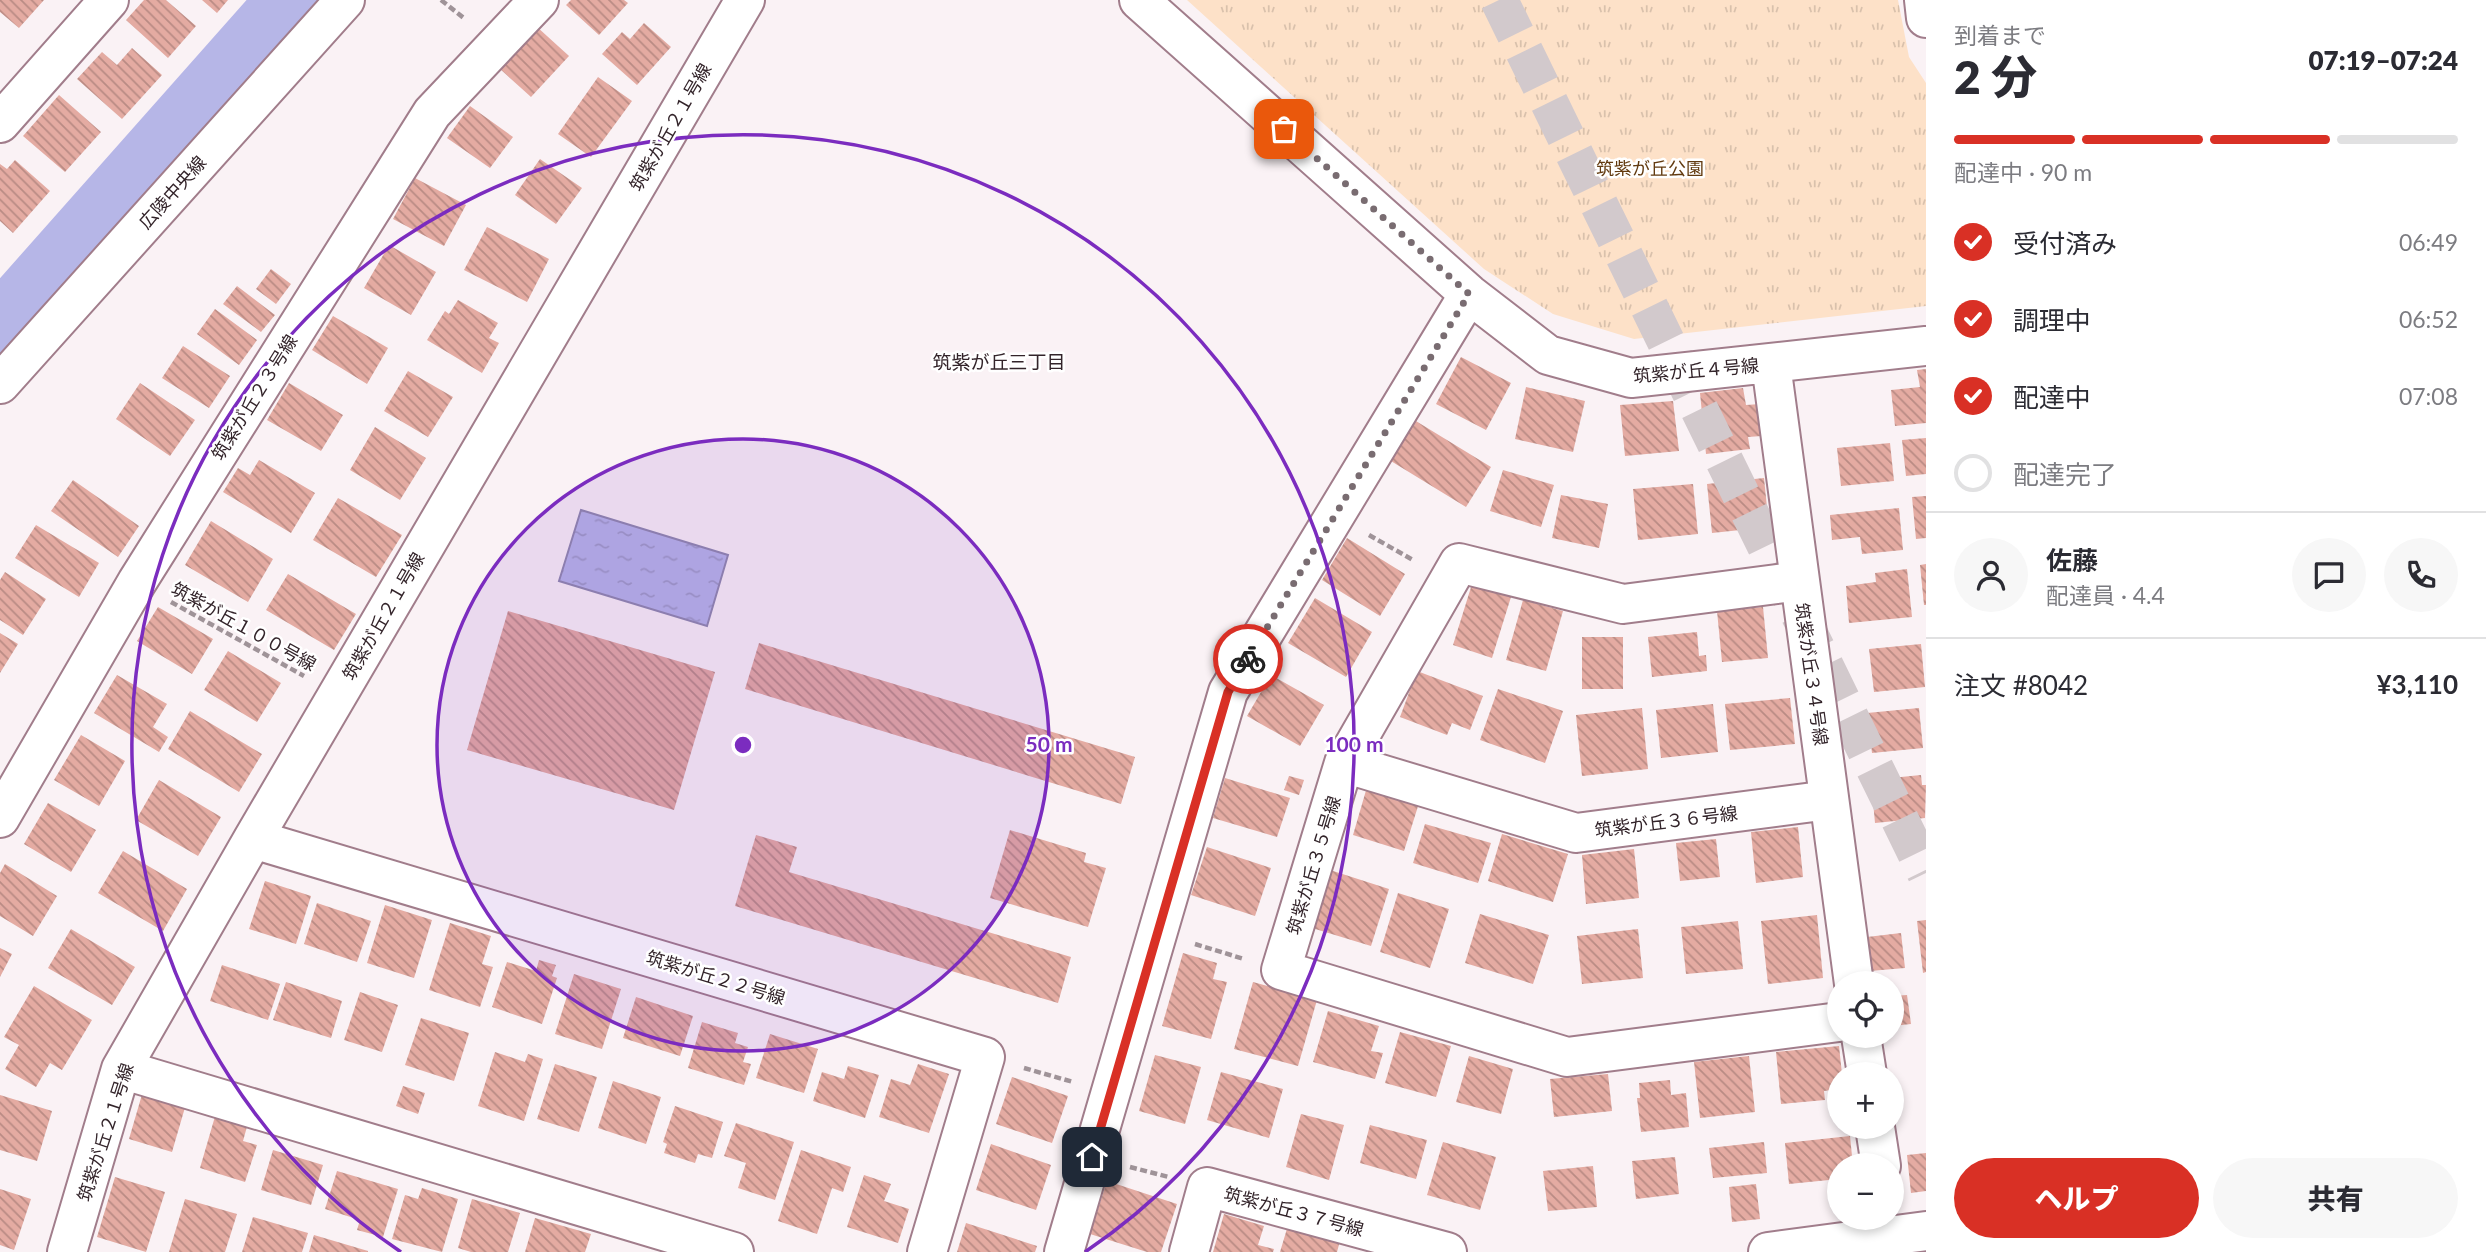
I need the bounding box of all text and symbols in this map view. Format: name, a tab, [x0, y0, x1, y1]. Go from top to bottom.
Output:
text: 到着まで	[1954, 21, 2046, 49]
text: 07:19–07:24	[2308, 44, 2458, 76]
text: 2 分	[1954, 49, 2037, 104]
street label: 筑紫が丘２１号線	[624, 59, 716, 195]
pin	[1254, 99, 1314, 159]
icon: bag	[1265, 110, 1303, 148]
street label: 広陵中央線	[134, 151, 210, 233]
park label: 筑紫が丘公園	[1596, 157, 1704, 179]
text: 配達中 · 90 m	[1954, 158, 2092, 186]
icon: check	[1954, 223, 1992, 261]
text: 受付済み	[2013, 227, 2117, 259]
text: 06:49	[2399, 228, 2458, 256]
icon: check	[1954, 300, 1992, 338]
text: 調理中	[2013, 304, 2091, 336]
text: 06:52	[2399, 305, 2458, 333]
street label: 筑紫が丘２３号線	[207, 330, 301, 464]
district label: 筑紫が丘三丁目	[932, 350, 1066, 373]
street label: 筑紫が丘４号線	[1632, 354, 1760, 386]
icon: check	[1954, 377, 1992, 415]
text: 配達中	[2013, 381, 2091, 413]
text: 07:08	[2399, 382, 2458, 410]
text: 配達完了	[2013, 458, 2117, 490]
button: person	[1954, 538, 2028, 612]
button: chat	[2292, 538, 2366, 612]
button: phone	[2384, 538, 2458, 612]
text: 佐藤	[2046, 544, 2098, 576]
street label: 筑紫が丘２１号線	[337, 548, 429, 684]
street label: 筑紫が丘１００号線	[168, 577, 320, 675]
text: 配達員 · 4.4	[2046, 581, 2165, 609]
street label: 筑紫が丘３４号線	[1791, 601, 1833, 747]
courier	[1213, 624, 1283, 694]
icon: bike	[1229, 640, 1267, 678]
text: ¥3,110	[2377, 668, 2458, 700]
text: 注文 #8042	[1954, 669, 2088, 701]
text: 50 m	[1025, 731, 1073, 756]
text: 100 m	[1324, 731, 1384, 756]
centre of rings	[731, 733, 755, 757]
street label: 筑紫が丘３５号線	[1281, 793, 1345, 937]
street label: 筑紫が丘３６号線	[1593, 801, 1739, 841]
street label: 筑紫が丘２２号線	[644, 945, 788, 1009]
map controls	[1827, 971, 1904, 1230]
button: locate	[1827, 971, 1904, 1048]
street label: 筑紫が丘２１号線	[72, 1060, 138, 1204]
button: +	[1827, 1062, 1904, 1139]
pin	[1062, 1127, 1122, 1187]
icon: home	[1073, 1138, 1111, 1176]
button: −	[1827, 1153, 1904, 1230]
button: ヘルプ	[1954, 1158, 2199, 1238]
button: 共有	[2213, 1158, 2458, 1238]
street label: 筑紫が丘３７号線	[1222, 1182, 1366, 1240]

